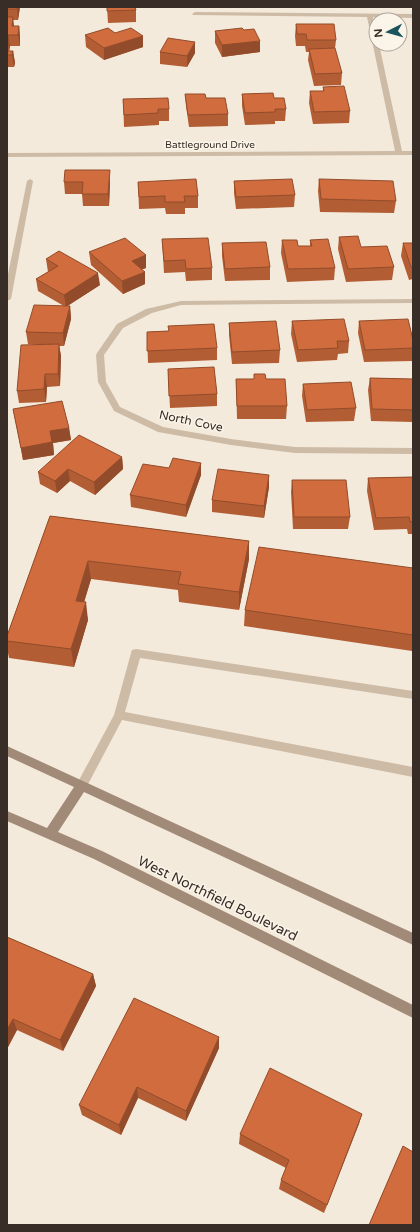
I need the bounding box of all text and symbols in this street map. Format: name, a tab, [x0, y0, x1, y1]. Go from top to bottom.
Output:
north arrow	[368, 12, 408, 52]
text: N	[372, 28, 385, 38]
street label: Battleground Drive	[165, 139, 255, 151]
street label: North Cove	[158, 407, 224, 435]
street label: West Northfield Boulevard	[135, 852, 300, 945]

